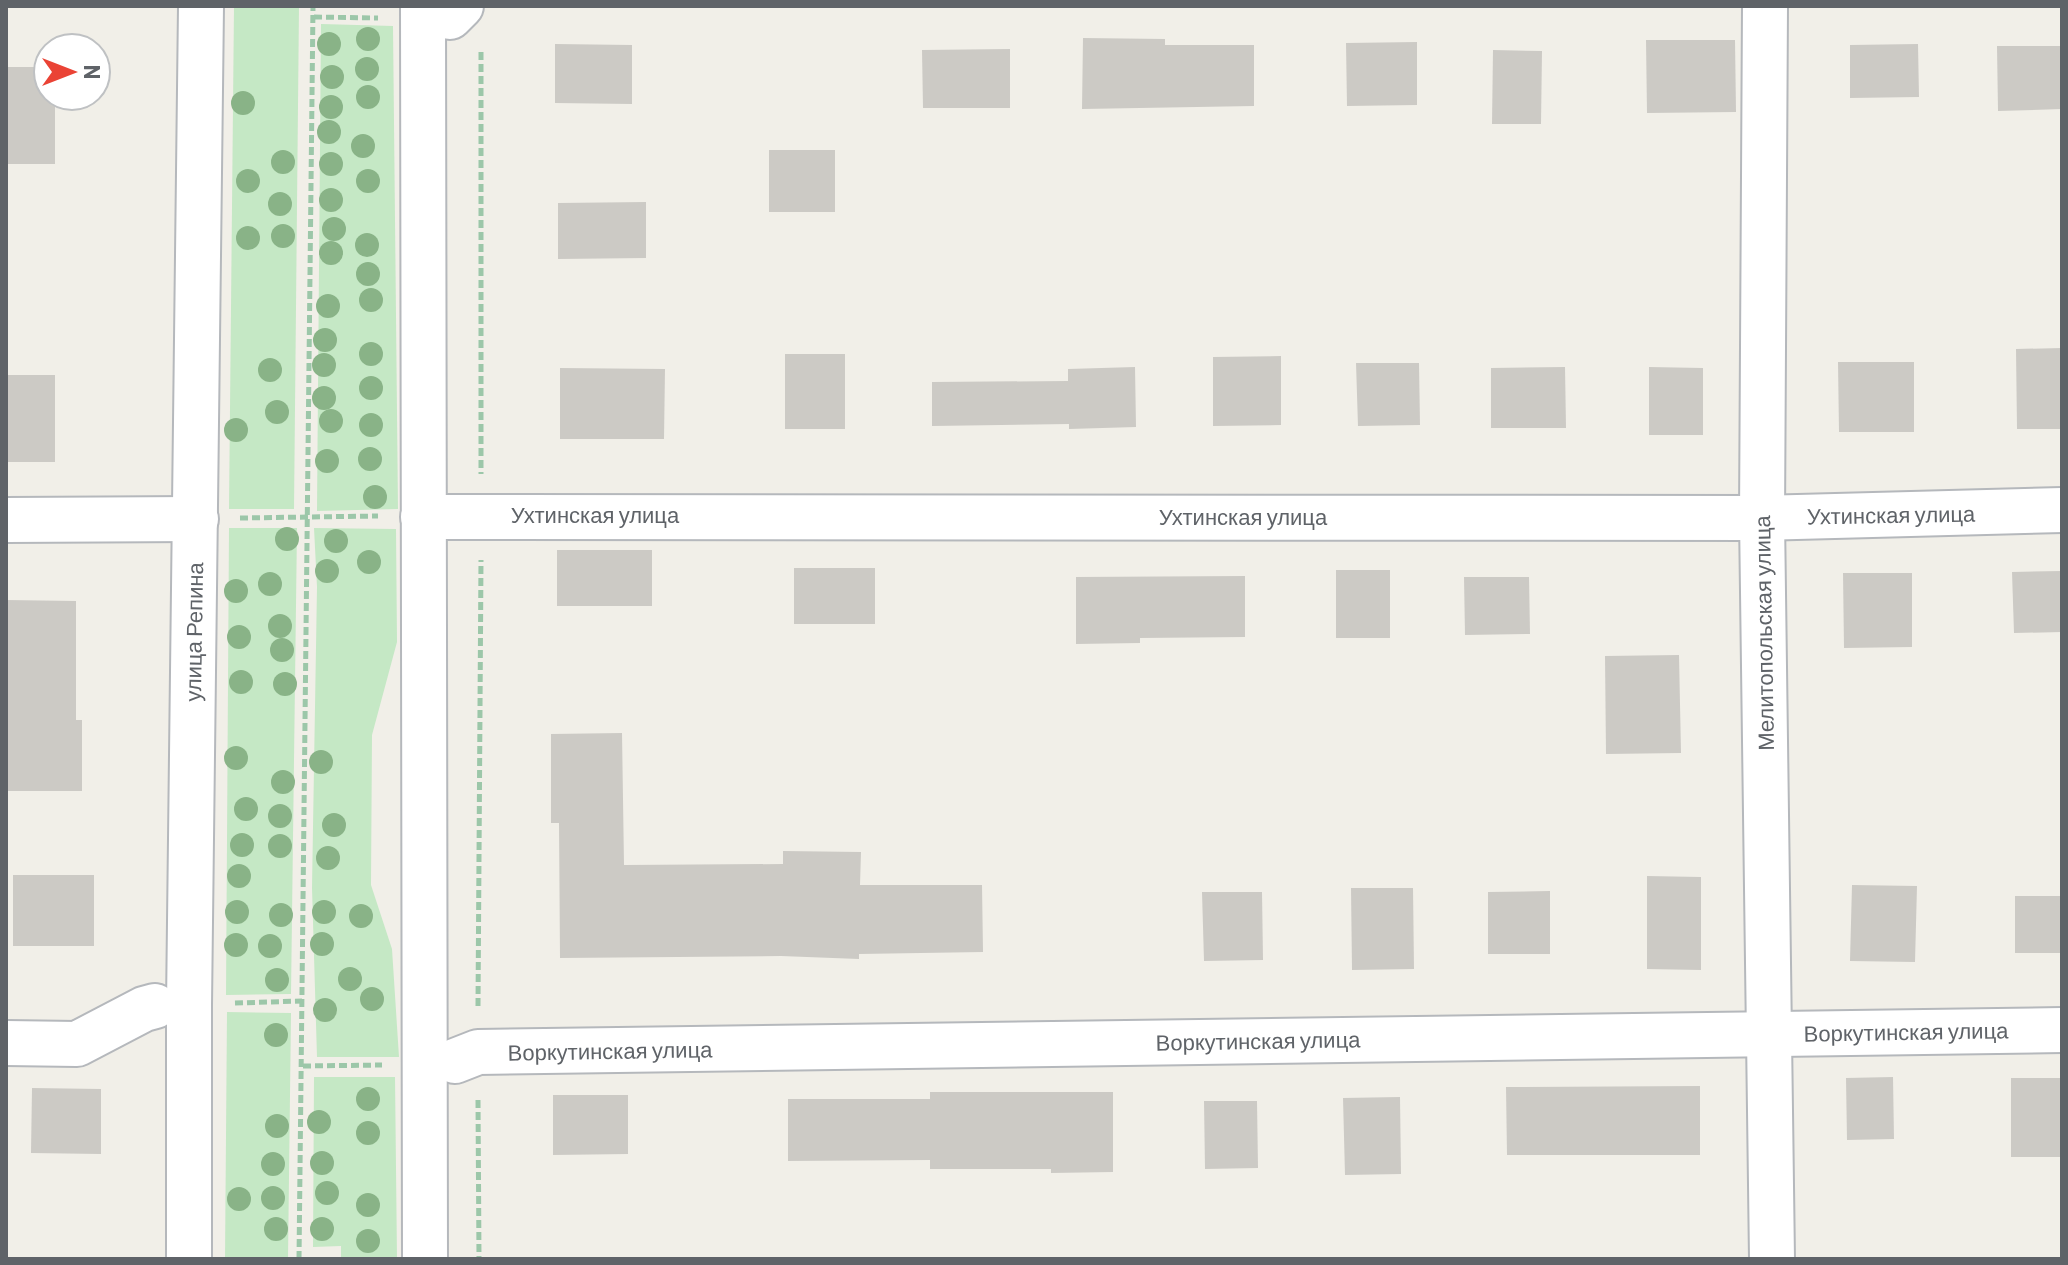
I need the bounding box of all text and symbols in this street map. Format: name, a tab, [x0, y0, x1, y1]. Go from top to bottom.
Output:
north arrow	[32, 32, 112, 112]
text: N	[80, 65, 106, 79]
street label: Ухтинская улица	[1807, 500, 1976, 529]
street label: Ухтинская улица	[511, 501, 680, 528]
street label: Ухтинская улица	[1159, 503, 1328, 530]
street label: Мелитопольская улица	[1748, 514, 1779, 751]
street label: улица Репина	[179, 561, 208, 702]
street label: Воркутинская улица	[1803, 1016, 2009, 1047]
street label: Воркутинская улица	[1155, 1025, 1361, 1056]
street label: Воркутинская улица	[507, 1035, 713, 1066]

